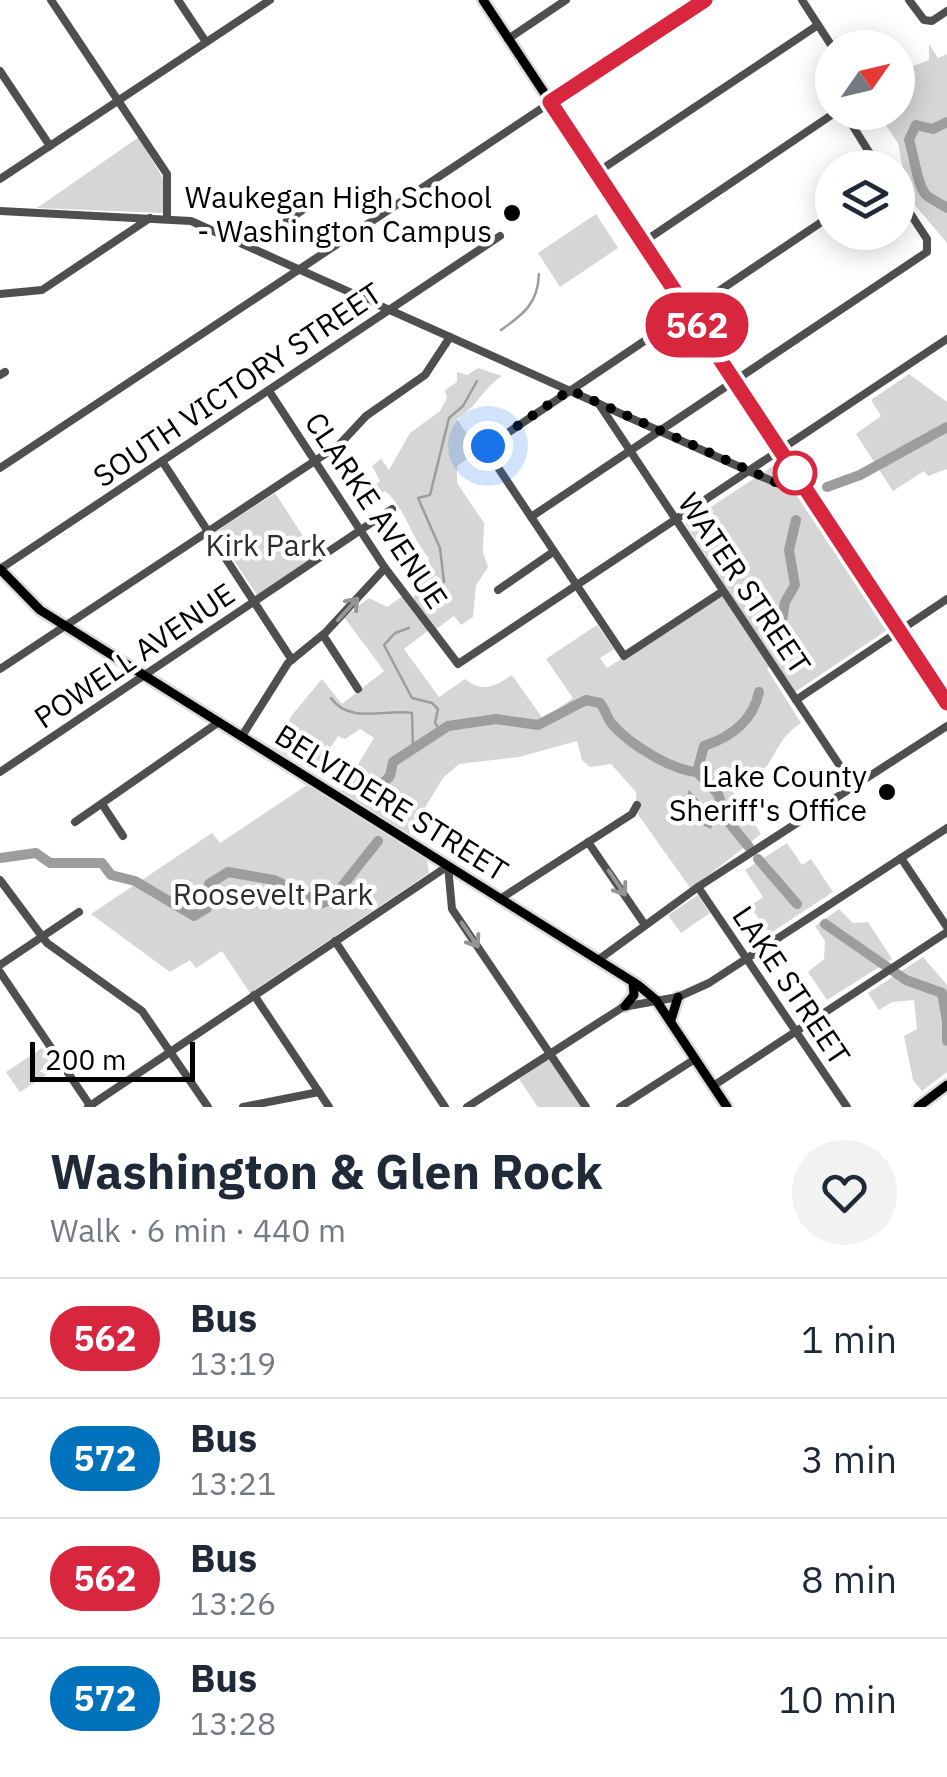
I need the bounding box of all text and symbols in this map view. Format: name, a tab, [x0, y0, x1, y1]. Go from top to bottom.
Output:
north arrow	[815, 30, 915, 130]
map controls	[815, 30, 915, 250]
button: layers	[815, 150, 915, 250]
place label: Waukegan High School - Washington Campus	[185, 177, 492, 250]
marker: Waukegan High School - Washington Campus	[501, 202, 523, 224]
street label: SOUTH VICTORY STREET	[85, 273, 389, 495]
line badge: 562	[640, 292, 754, 358]
text: 562	[665, 302, 729, 348]
street label: CLARKE AVENUE	[297, 404, 457, 616]
your location	[463, 421, 513, 471]
unlabelled marker	[774, 452, 816, 494]
street label: WATER STREET	[670, 485, 820, 681]
park label: Kirk Park	[205, 525, 327, 564]
street label: POWELL AVENUE	[26, 574, 242, 736]
one-way arrow	[336, 597, 359, 622]
street label: BELVIDERE STREET	[268, 715, 516, 889]
place label: Lake County Sheriff's Office	[669, 756, 867, 829]
marker: Lake County Sheriff's Office	[876, 781, 898, 803]
one-way arrow	[606, 869, 627, 897]
park label: Roosevelt Park	[173, 874, 373, 913]
street label: LAKE STREET	[724, 898, 860, 1072]
one-way arrow	[460, 921, 481, 949]
scale bar	[30, 1037, 195, 1082]
text: 200 m	[45, 1041, 126, 1078]
text: Washington & Glen Rock	[50, 1140, 603, 1202]
button: heart	[792, 1140, 897, 1245]
text: Walk · 6 min · 440 m	[50, 1209, 346, 1251]
text: Bus	[190, 1293, 257, 1342]
text: 1 min	[801, 1314, 897, 1363]
text: 562	[73, 1315, 137, 1361]
text: 13:19	[190, 1342, 276, 1384]
text: Bus	[190, 1413, 257, 1462]
text: 3 min	[801, 1434, 897, 1483]
text: 572	[73, 1435, 137, 1481]
text: 13:21	[190, 1462, 276, 1504]
text: Bus	[190, 1533, 257, 1582]
text: 8 min	[801, 1554, 897, 1603]
text: 562	[73, 1555, 137, 1601]
text: 13:26	[190, 1582, 276, 1624]
text: Bus	[190, 1653, 257, 1702]
text: 10 min	[778, 1674, 897, 1723]
text: 572	[73, 1675, 137, 1721]
text: 13:28	[190, 1702, 276, 1744]

